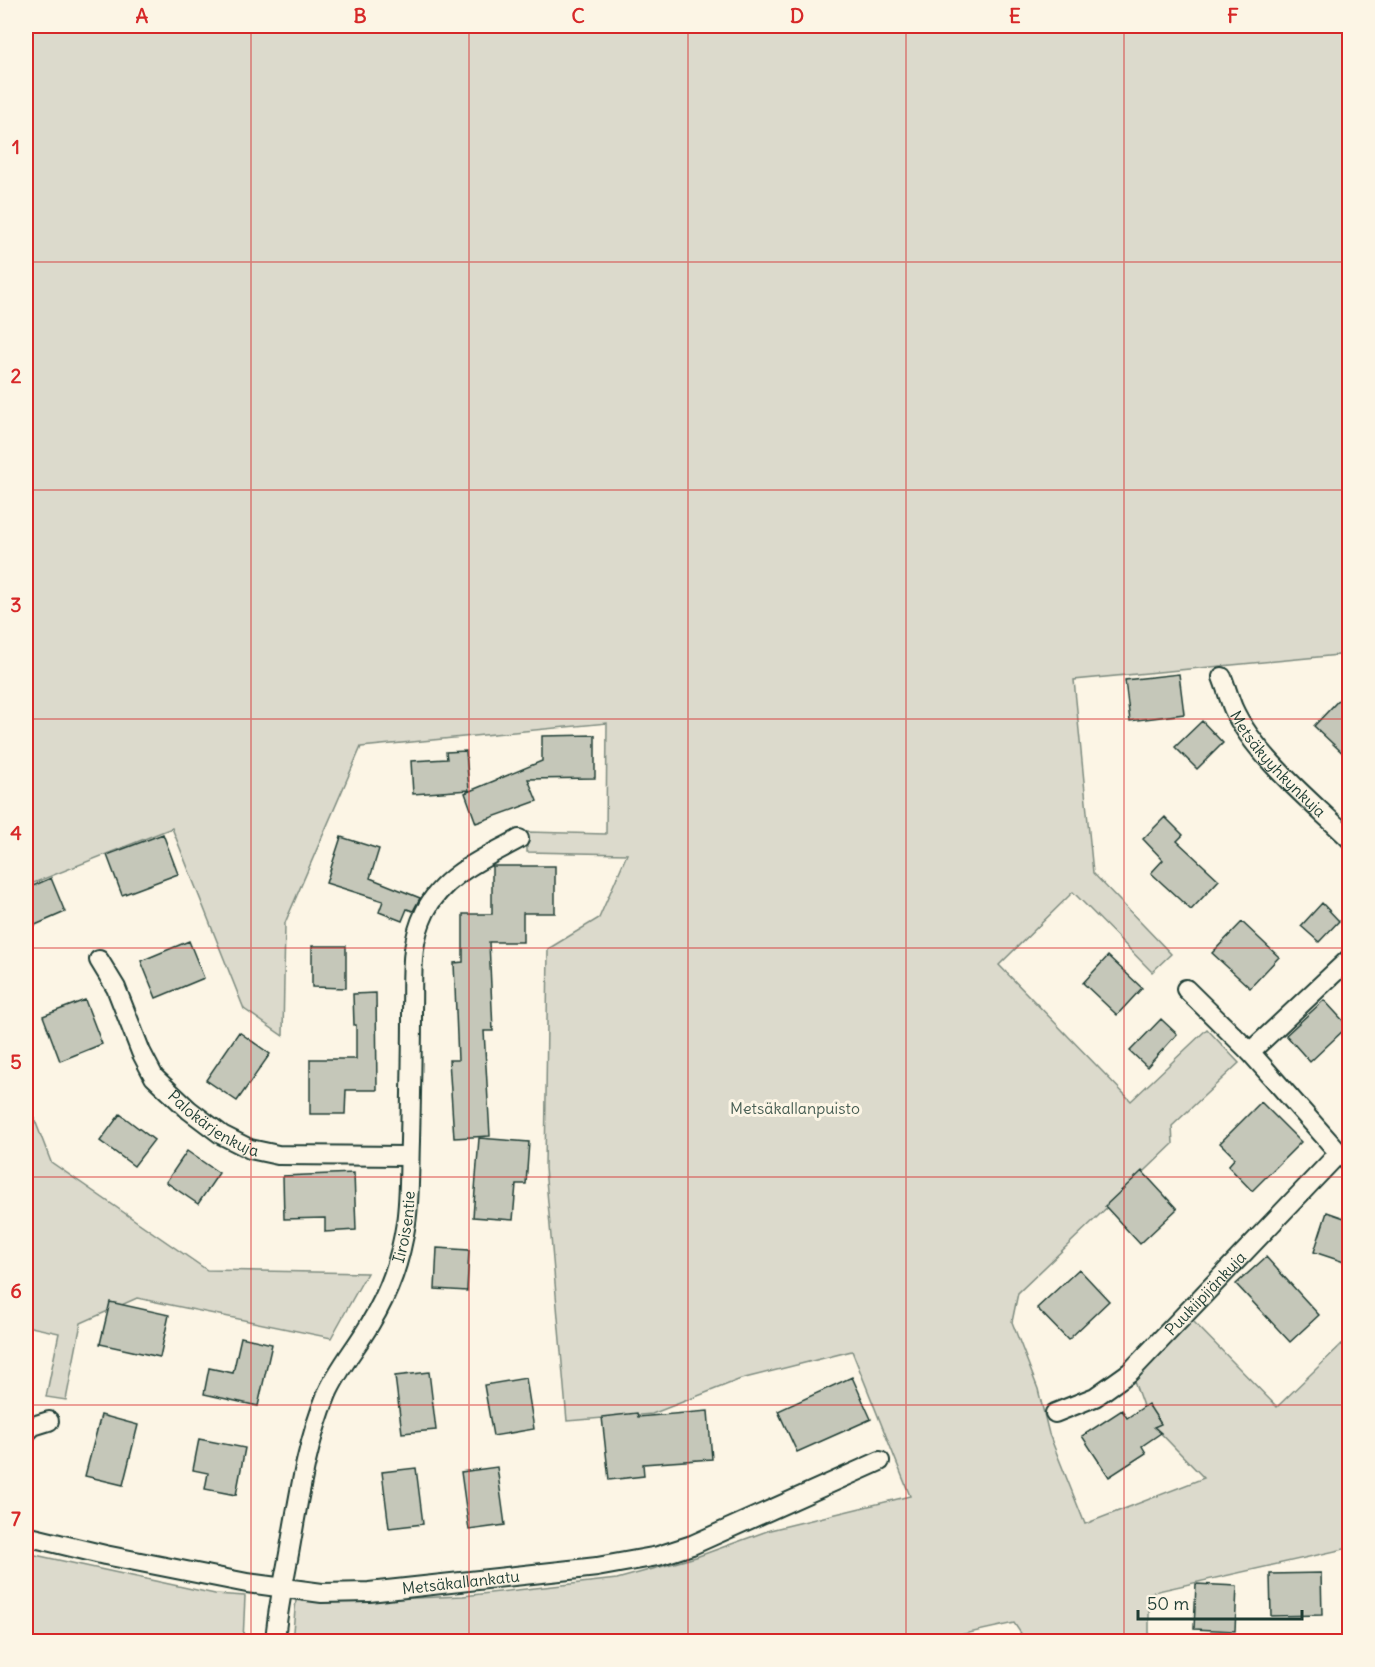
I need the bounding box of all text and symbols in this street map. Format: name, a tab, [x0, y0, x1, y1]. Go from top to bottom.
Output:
text: A	[136, 3, 149, 28]
text: B	[353, 3, 367, 28]
text: C	[571, 3, 585, 28]
text: D	[790, 3, 804, 28]
text: E	[1009, 3, 1021, 28]
text: F	[1227, 3, 1239, 28]
text: 1	[12, 134, 20, 159]
text: 2	[11, 363, 22, 388]
text: 3	[10, 592, 22, 617]
street label: Metsäkyyhkynkuja	[1226, 707, 1330, 821]
text: 4	[10, 820, 22, 845]
text: 5	[10, 1049, 22, 1074]
street label: Palokärjenkuja	[164, 1086, 261, 1161]
park label: Metsäkallanpuisto	[730, 1098, 860, 1118]
street label: Iiroisentie	[388, 1191, 419, 1265]
street label: Puukiipijänkuja	[1160, 1247, 1250, 1339]
text: 6	[10, 1278, 22, 1303]
text: 7	[11, 1506, 21, 1531]
street label: Metsäkallankatu	[401, 1566, 521, 1598]
scale bar	[1138, 1583, 1302, 1621]
text: 50 m	[1147, 1592, 1189, 1615]

